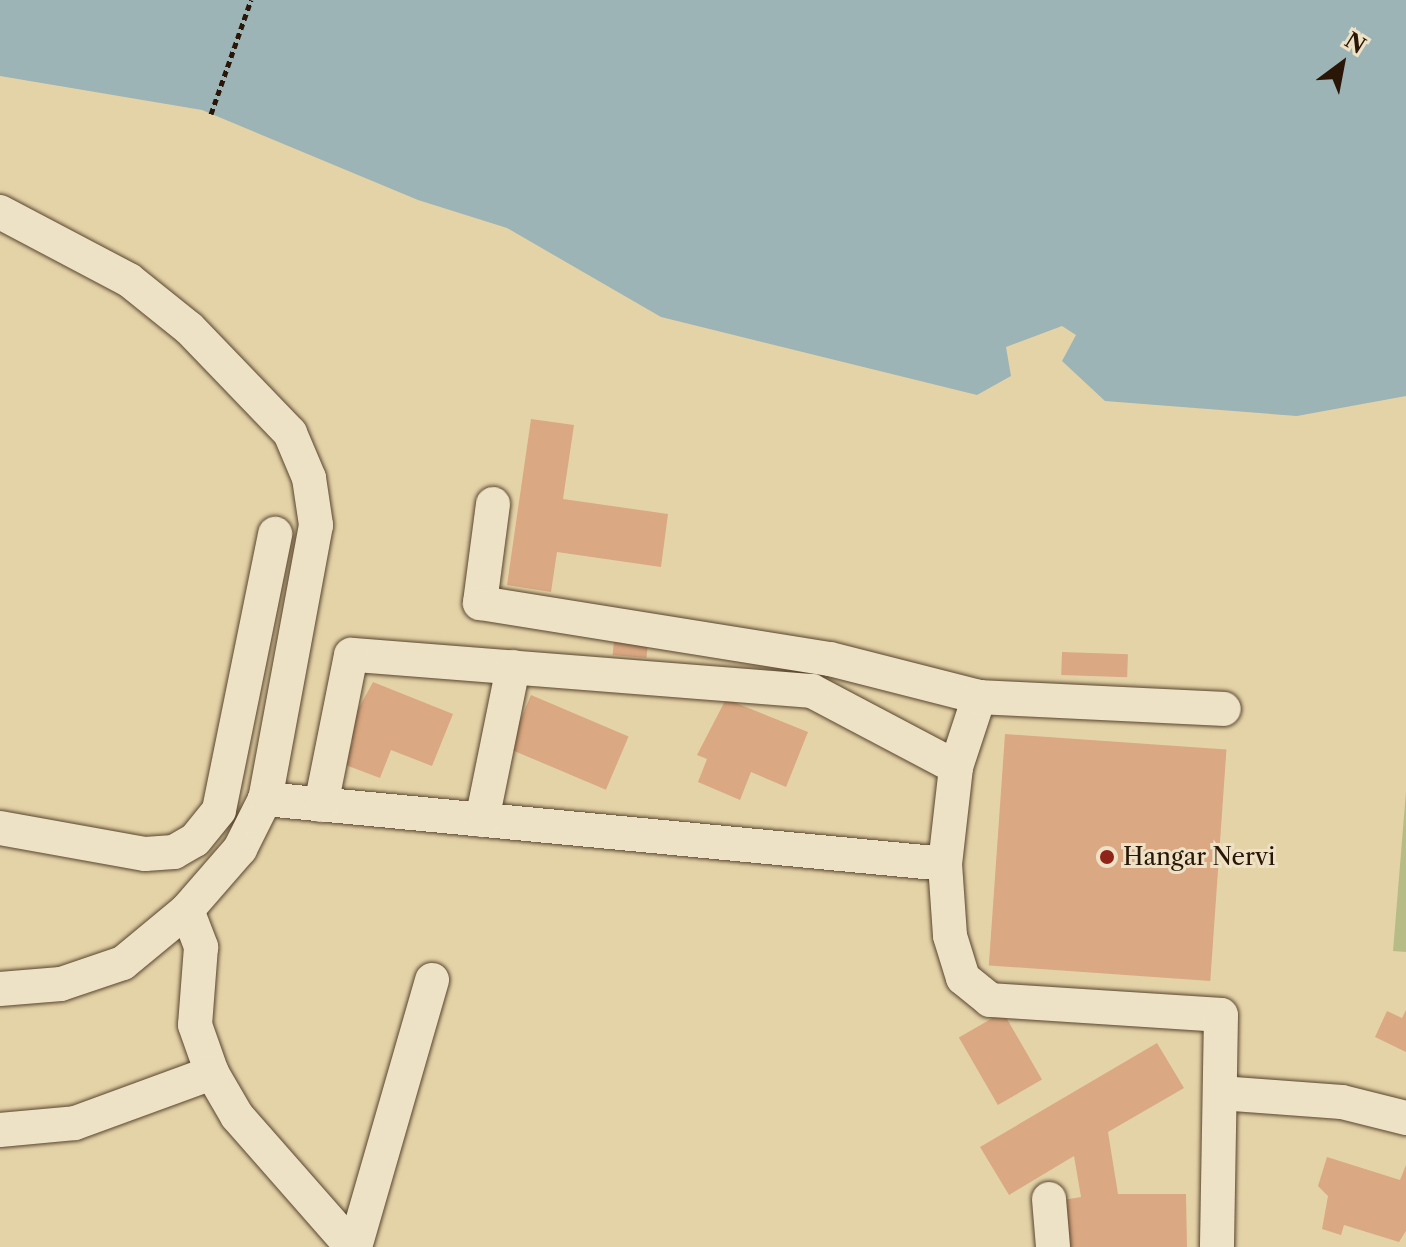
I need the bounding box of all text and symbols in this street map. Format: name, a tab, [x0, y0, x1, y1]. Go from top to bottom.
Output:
north arrow	[1302, 24, 1382, 104]
text: N	[1340, 27, 1370, 60]
place label: Hangar Nervi	[1123, 843, 1276, 871]
marker: Hangar Nervi	[1098, 848, 1116, 866]

